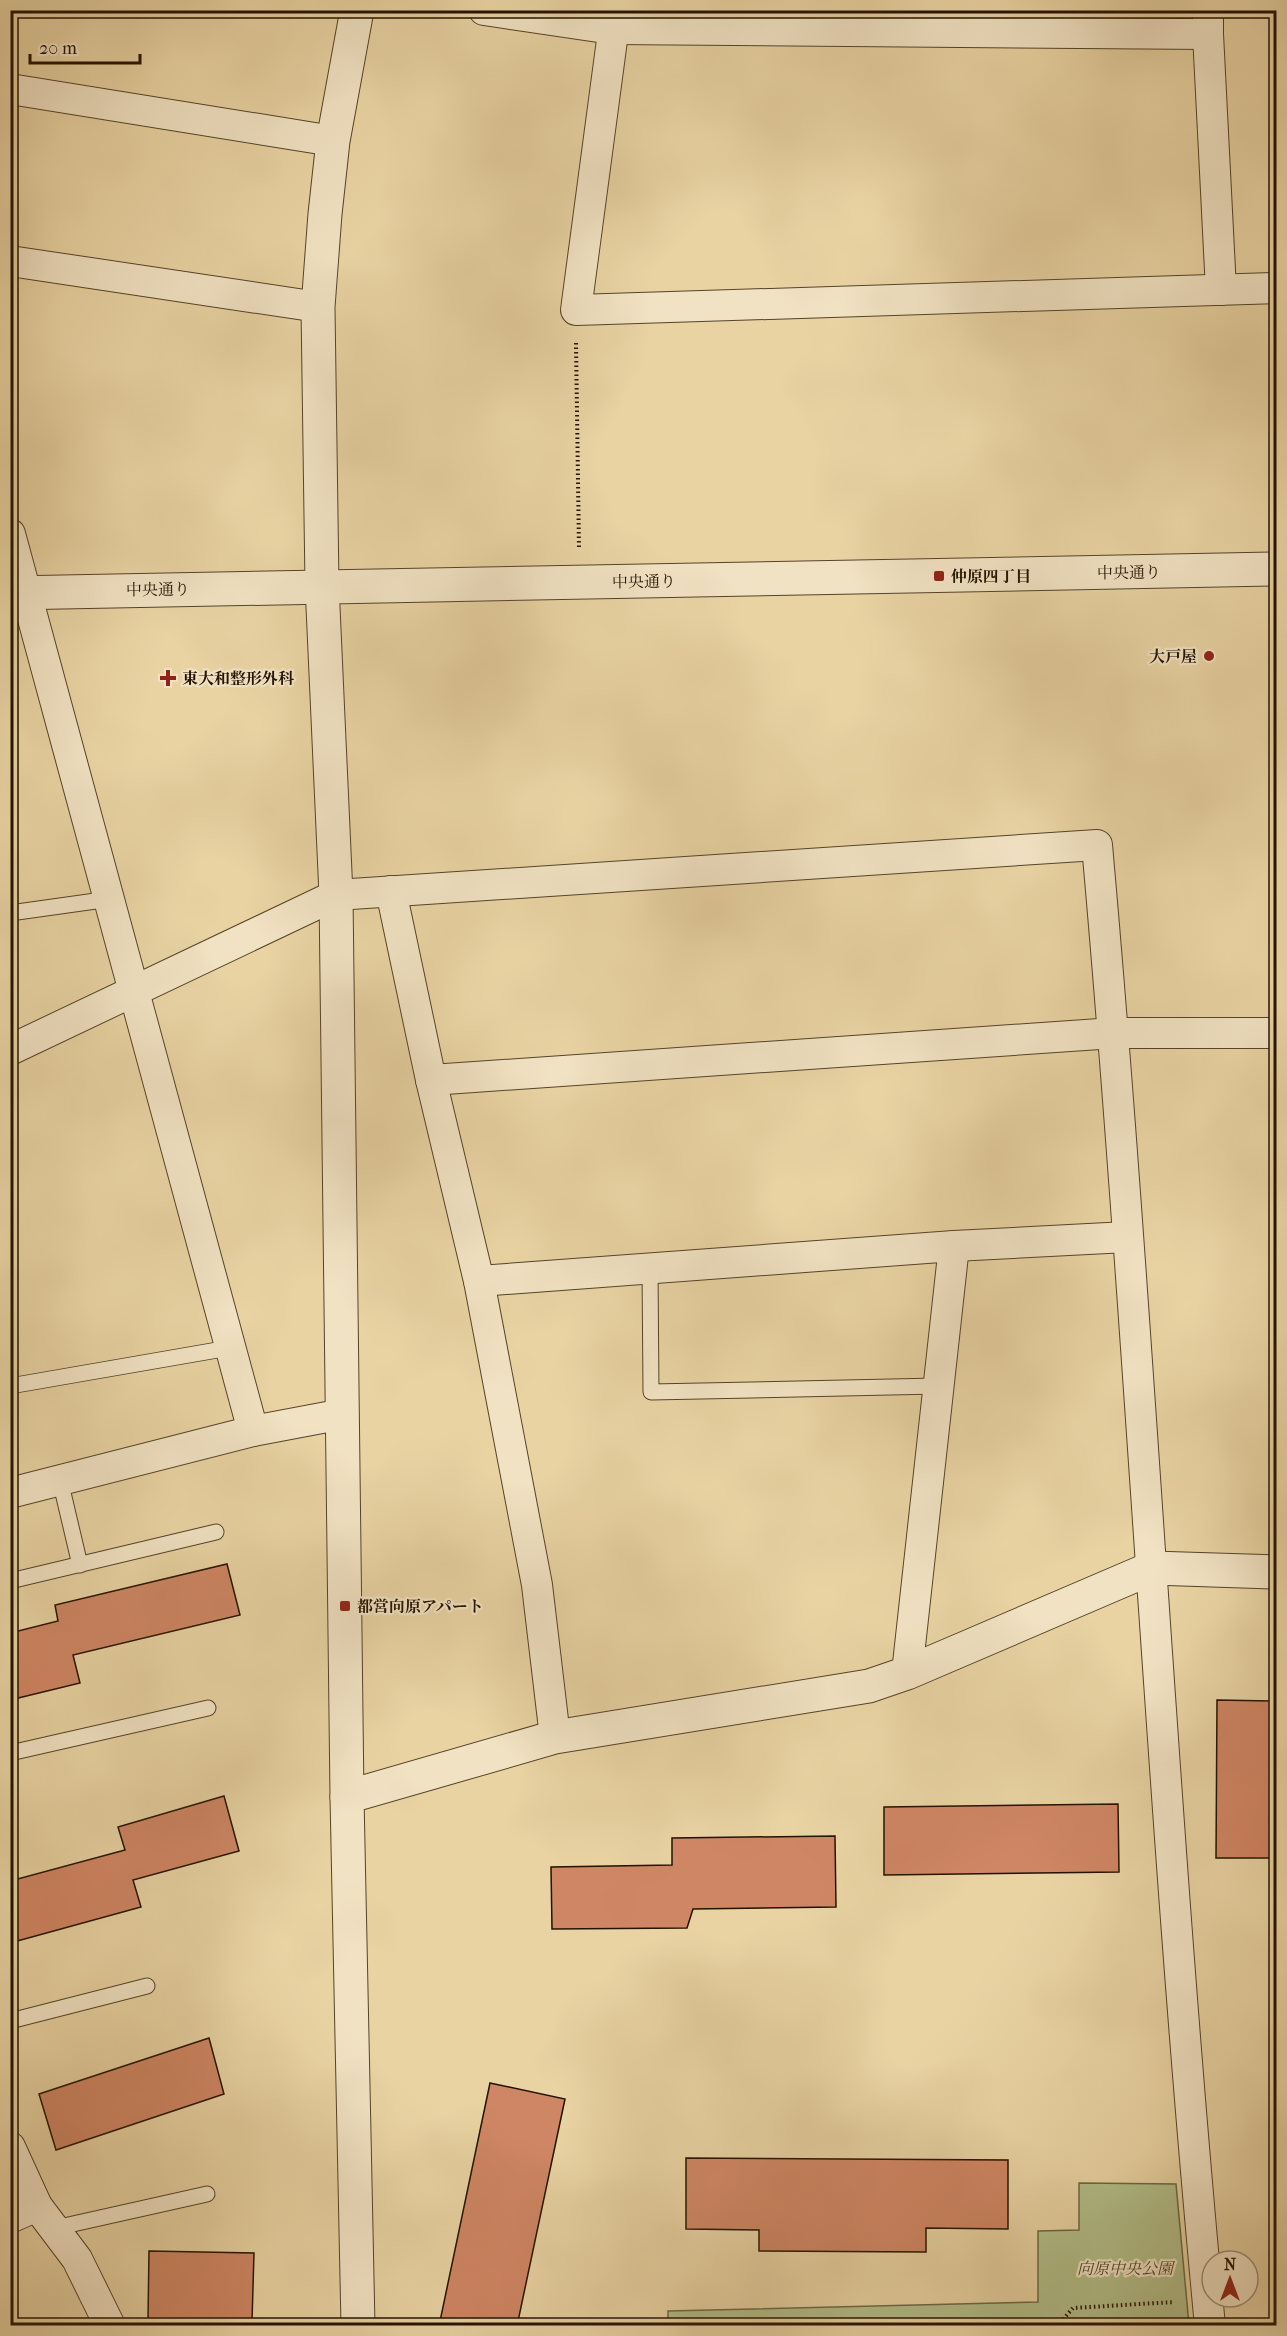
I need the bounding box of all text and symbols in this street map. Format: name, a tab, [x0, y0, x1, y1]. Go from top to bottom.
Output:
scale bar	[30, 27, 140, 65]
text: 20 m	[39, 38, 77, 59]
street label: 中央通り	[1097, 562, 1161, 583]
place label: 仲原四丁目	[951, 567, 1031, 586]
marker: 仲原四丁目	[932, 569, 946, 583]
street label: 中央通り	[612, 571, 676, 592]
street label: 中央通り	[126, 579, 190, 600]
place label: 大戸屋	[1149, 647, 1197, 666]
marker: 大戸屋	[1202, 649, 1216, 663]
marker: 東大和整形外科	[159, 669, 177, 687]
place label: 東大和整形外科	[182, 669, 295, 688]
place label: 都営向原アパート	[357, 1597, 484, 1616]
marker: 都営向原アパート	[338, 1599, 352, 1613]
north arrow	[1200, 2249, 1260, 2309]
text: N	[1224, 2255, 1237, 2274]
park label: 向原中央公園	[1077, 2259, 1176, 2278]

